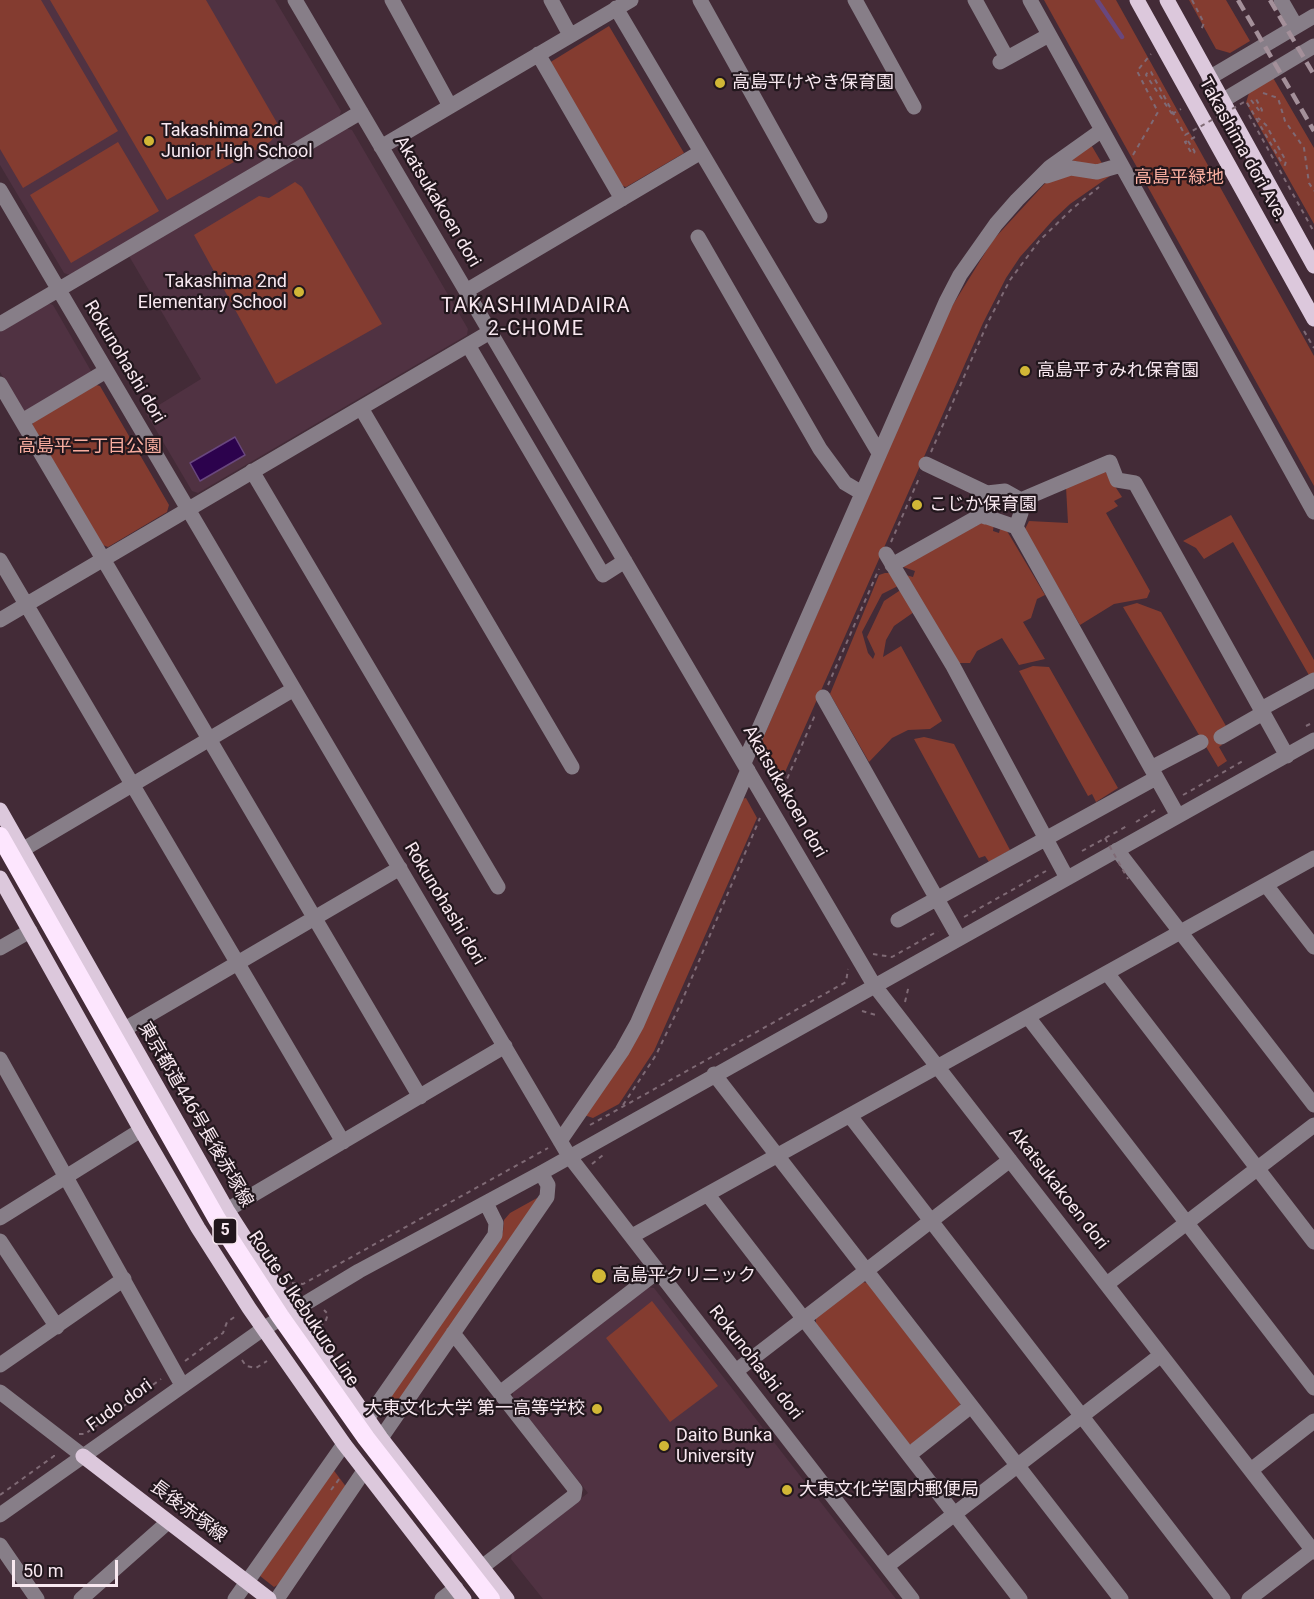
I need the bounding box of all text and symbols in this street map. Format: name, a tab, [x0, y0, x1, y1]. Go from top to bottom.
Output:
place label: 高島平けやき保育園	[732, 72, 894, 94]
street label: Takashima dori Ave.	[1193, 74, 1291, 226]
marker: 高島平けやき保育園	[713, 76, 727, 90]
place label: Takashima 2nd Junior High School	[161, 120, 313, 162]
street label: Akatsukakoen dori	[389, 133, 485, 271]
marker: Takashima 2nd Junior High School	[142, 134, 156, 148]
park label: 高島平緑地	[1134, 167, 1224, 189]
place label: Takashima 2nd Elementary School	[138, 271, 287, 314]
marker: Takashima 2nd Elementary School	[292, 285, 306, 299]
district label: TAKASHIMADAIRA 2-CHOME	[441, 295, 631, 342]
street label: Rokunohashi dori	[79, 297, 169, 427]
place label: 高島平すみれ保育園	[1037, 360, 1199, 382]
marker: 高島平すみれ保育園	[1018, 364, 1032, 378]
park label: 高島平二丁目公園	[18, 436, 162, 458]
place label: こじか保育園	[929, 494, 1037, 516]
marker: こじか保育園	[910, 498, 924, 512]
street label: Akatsukakoen dori	[737, 722, 831, 862]
street label: Rokunohashi dori	[399, 839, 489, 969]
street label: 東京都道446号長後赤塚線	[133, 1019, 257, 1211]
street label: Akatsukakoen dori	[1004, 1124, 1112, 1254]
road number: 5	[213, 1218, 237, 1244]
street label: Route 5 Ikebukuro Line	[243, 1227, 363, 1391]
place label: 高島平クリニック	[612, 1265, 756, 1287]
marker: 高島平クリニック	[590, 1267, 608, 1285]
street label: Rokunohashi dori	[704, 1301, 806, 1425]
street label: Fudo dori	[83, 1375, 157, 1437]
place label: 大東文化大学 第一高等学校	[365, 1398, 585, 1420]
marker: 大東文化大学 第一高等学校	[590, 1402, 604, 1416]
place label: Daito Bunka University	[676, 1425, 772, 1468]
marker: Daito Bunka University	[657, 1439, 671, 1453]
street label: 長後赤塚線	[146, 1476, 230, 1548]
place label: 大東文化学園内郵便局	[799, 1479, 979, 1501]
marker: 大東文化学園内郵便局	[780, 1483, 794, 1497]
scale bar	[15, 1548, 122, 1586]
text: 50 m	[23, 1560, 63, 1581]

